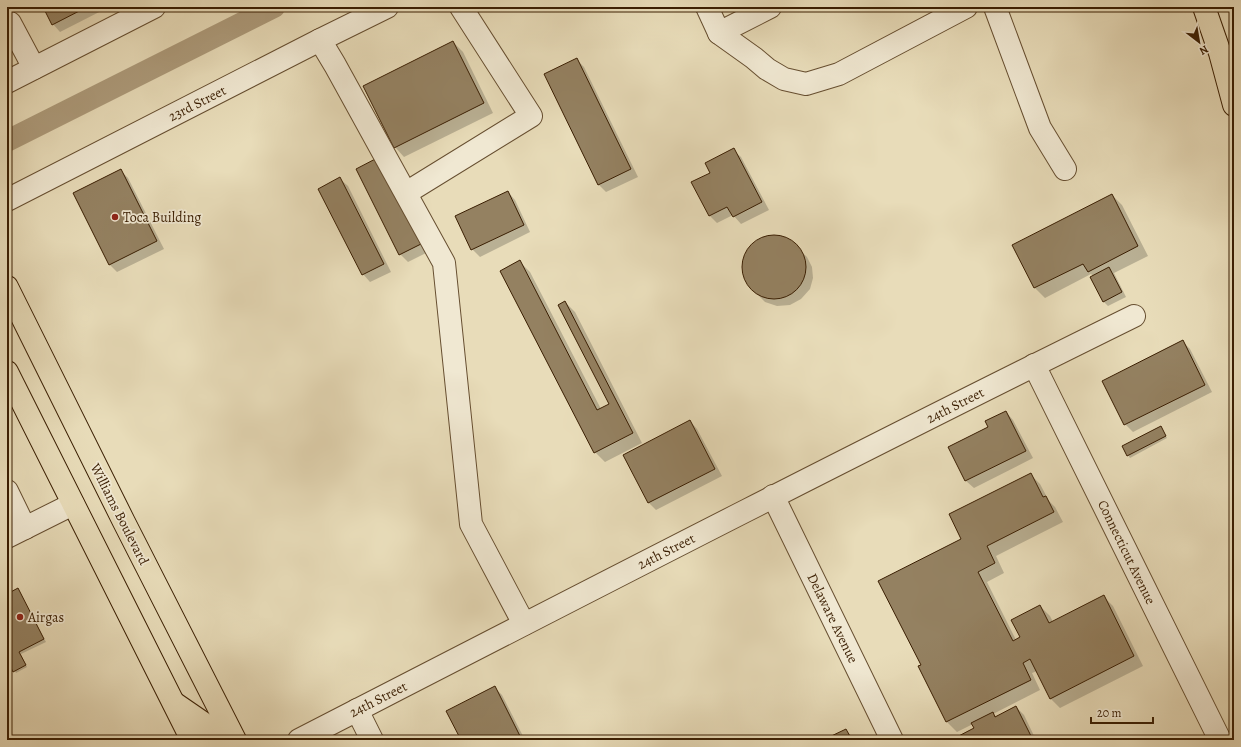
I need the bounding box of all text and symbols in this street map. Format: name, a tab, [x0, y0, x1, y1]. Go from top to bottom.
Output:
north arrow	[1179, 22, 1219, 62]
text: N	[1197, 42, 1211, 59]
street label: 23rd Street	[165, 81, 230, 126]
place label: Toca Building	[123, 208, 201, 227]
marker: Toca Building	[110, 212, 120, 222]
street label: 24th Street	[923, 383, 988, 428]
street label: Williams Boulevard	[85, 459, 154, 569]
street label: Connecticut Avenue	[1093, 497, 1160, 608]
street label: 24th Street	[634, 529, 699, 574]
street label: Delaware Avenue	[803, 570, 863, 666]
place label: Airgas	[27, 608, 64, 627]
marker: Airgas	[15, 612, 25, 622]
street label: 24th Street	[346, 677, 411, 722]
scale bar	[1091, 699, 1153, 725]
text: 20 m	[1097, 705, 1121, 721]

